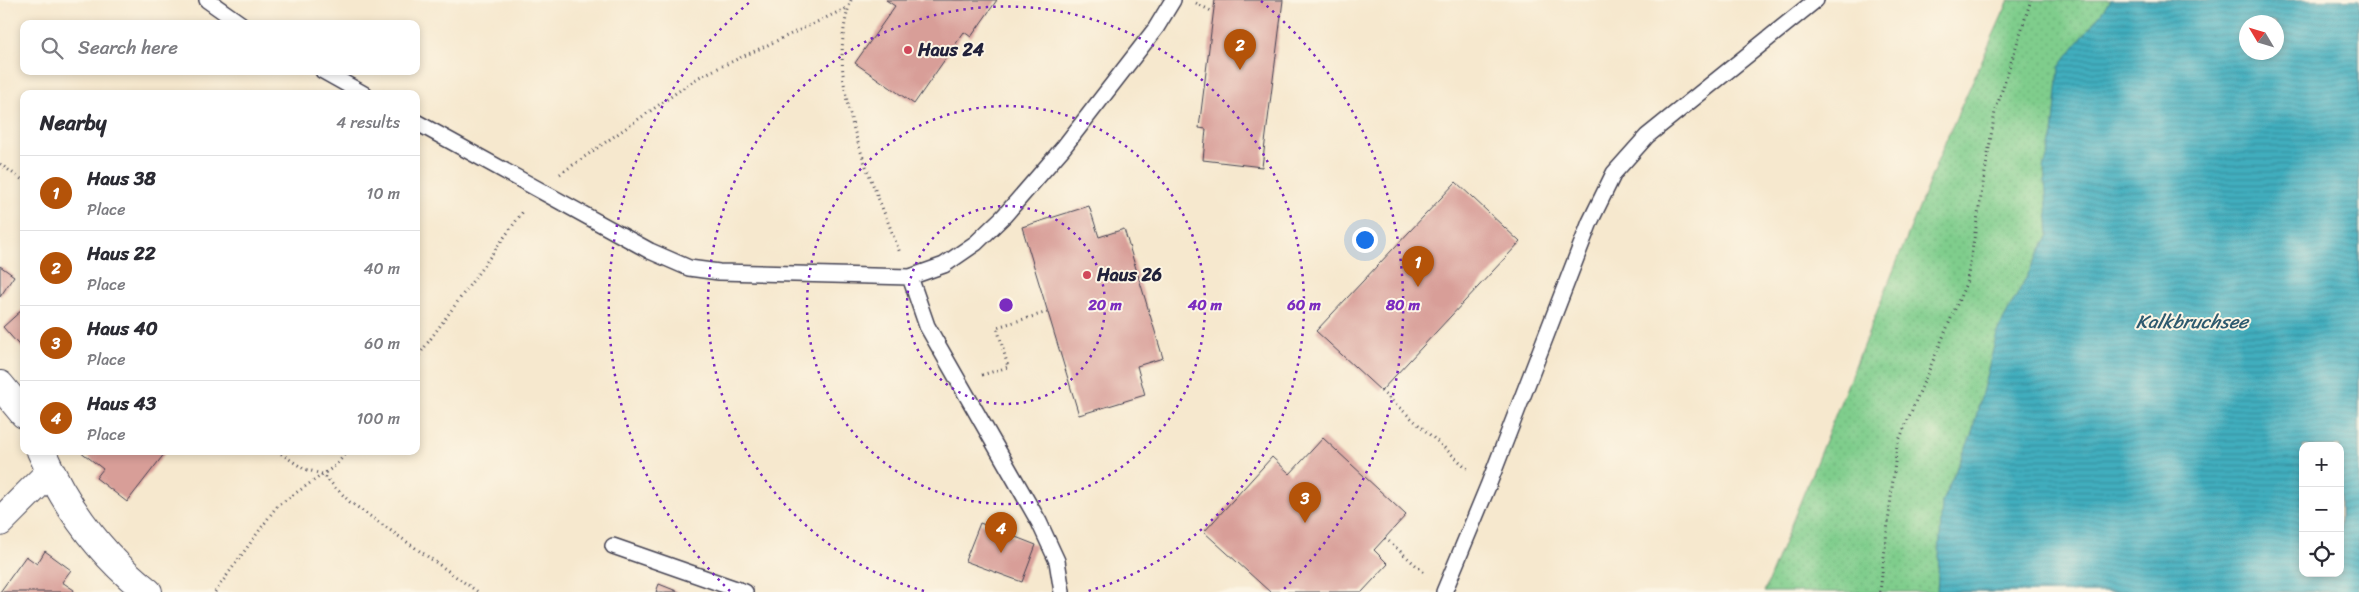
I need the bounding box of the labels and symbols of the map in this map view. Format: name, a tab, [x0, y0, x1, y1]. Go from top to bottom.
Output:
north arrow	[2239, 15, 2284, 60]
pin: 2	[1224, 29, 1256, 70]
place label: Haus 24	[917, 34, 985, 66]
marker: Haus 24	[902, 44, 914, 56]
your location	[1352, 227, 1378, 253]
pin: 1	[1402, 246, 1434, 287]
place label: Haus 26	[1096, 259, 1162, 291]
marker: Haus 26	[1081, 269, 1093, 281]
text: 20 m	[1087, 292, 1122, 318]
text: 40 m	[1187, 292, 1223, 318]
text: 60 m	[1286, 292, 1321, 318]
text: 80 m	[1385, 292, 1420, 318]
centre of rings	[997, 296, 1015, 314]
water label: Kalkbruchsee	[2136, 305, 2250, 338]
pin: 3	[1289, 482, 1321, 523]
pin: 4	[985, 512, 1017, 553]

